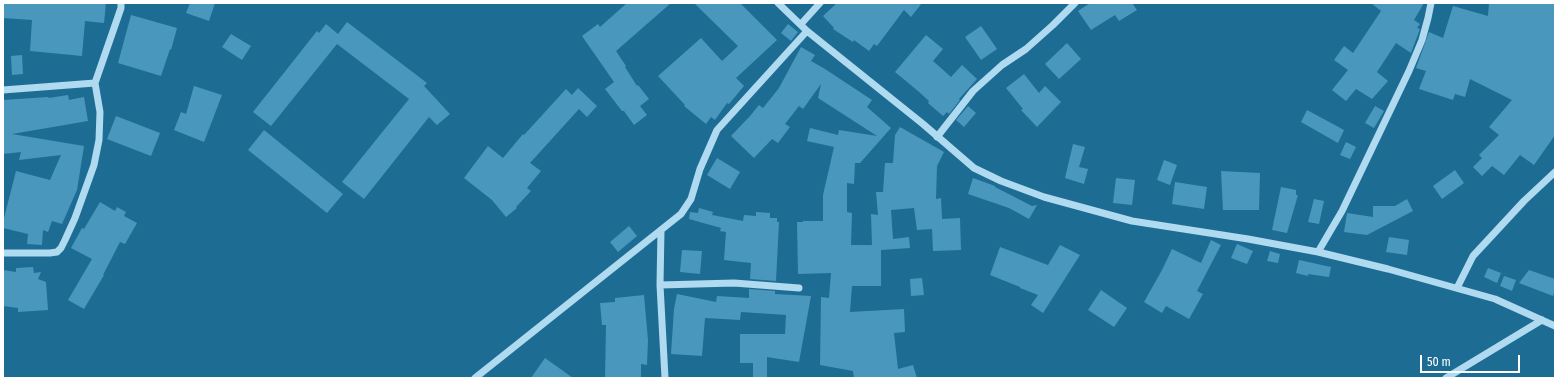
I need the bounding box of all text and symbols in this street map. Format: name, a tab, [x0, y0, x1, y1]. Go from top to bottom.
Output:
scale bar	[1422, 347, 1522, 373]
text: 50 m	[1427, 355, 1451, 369]

